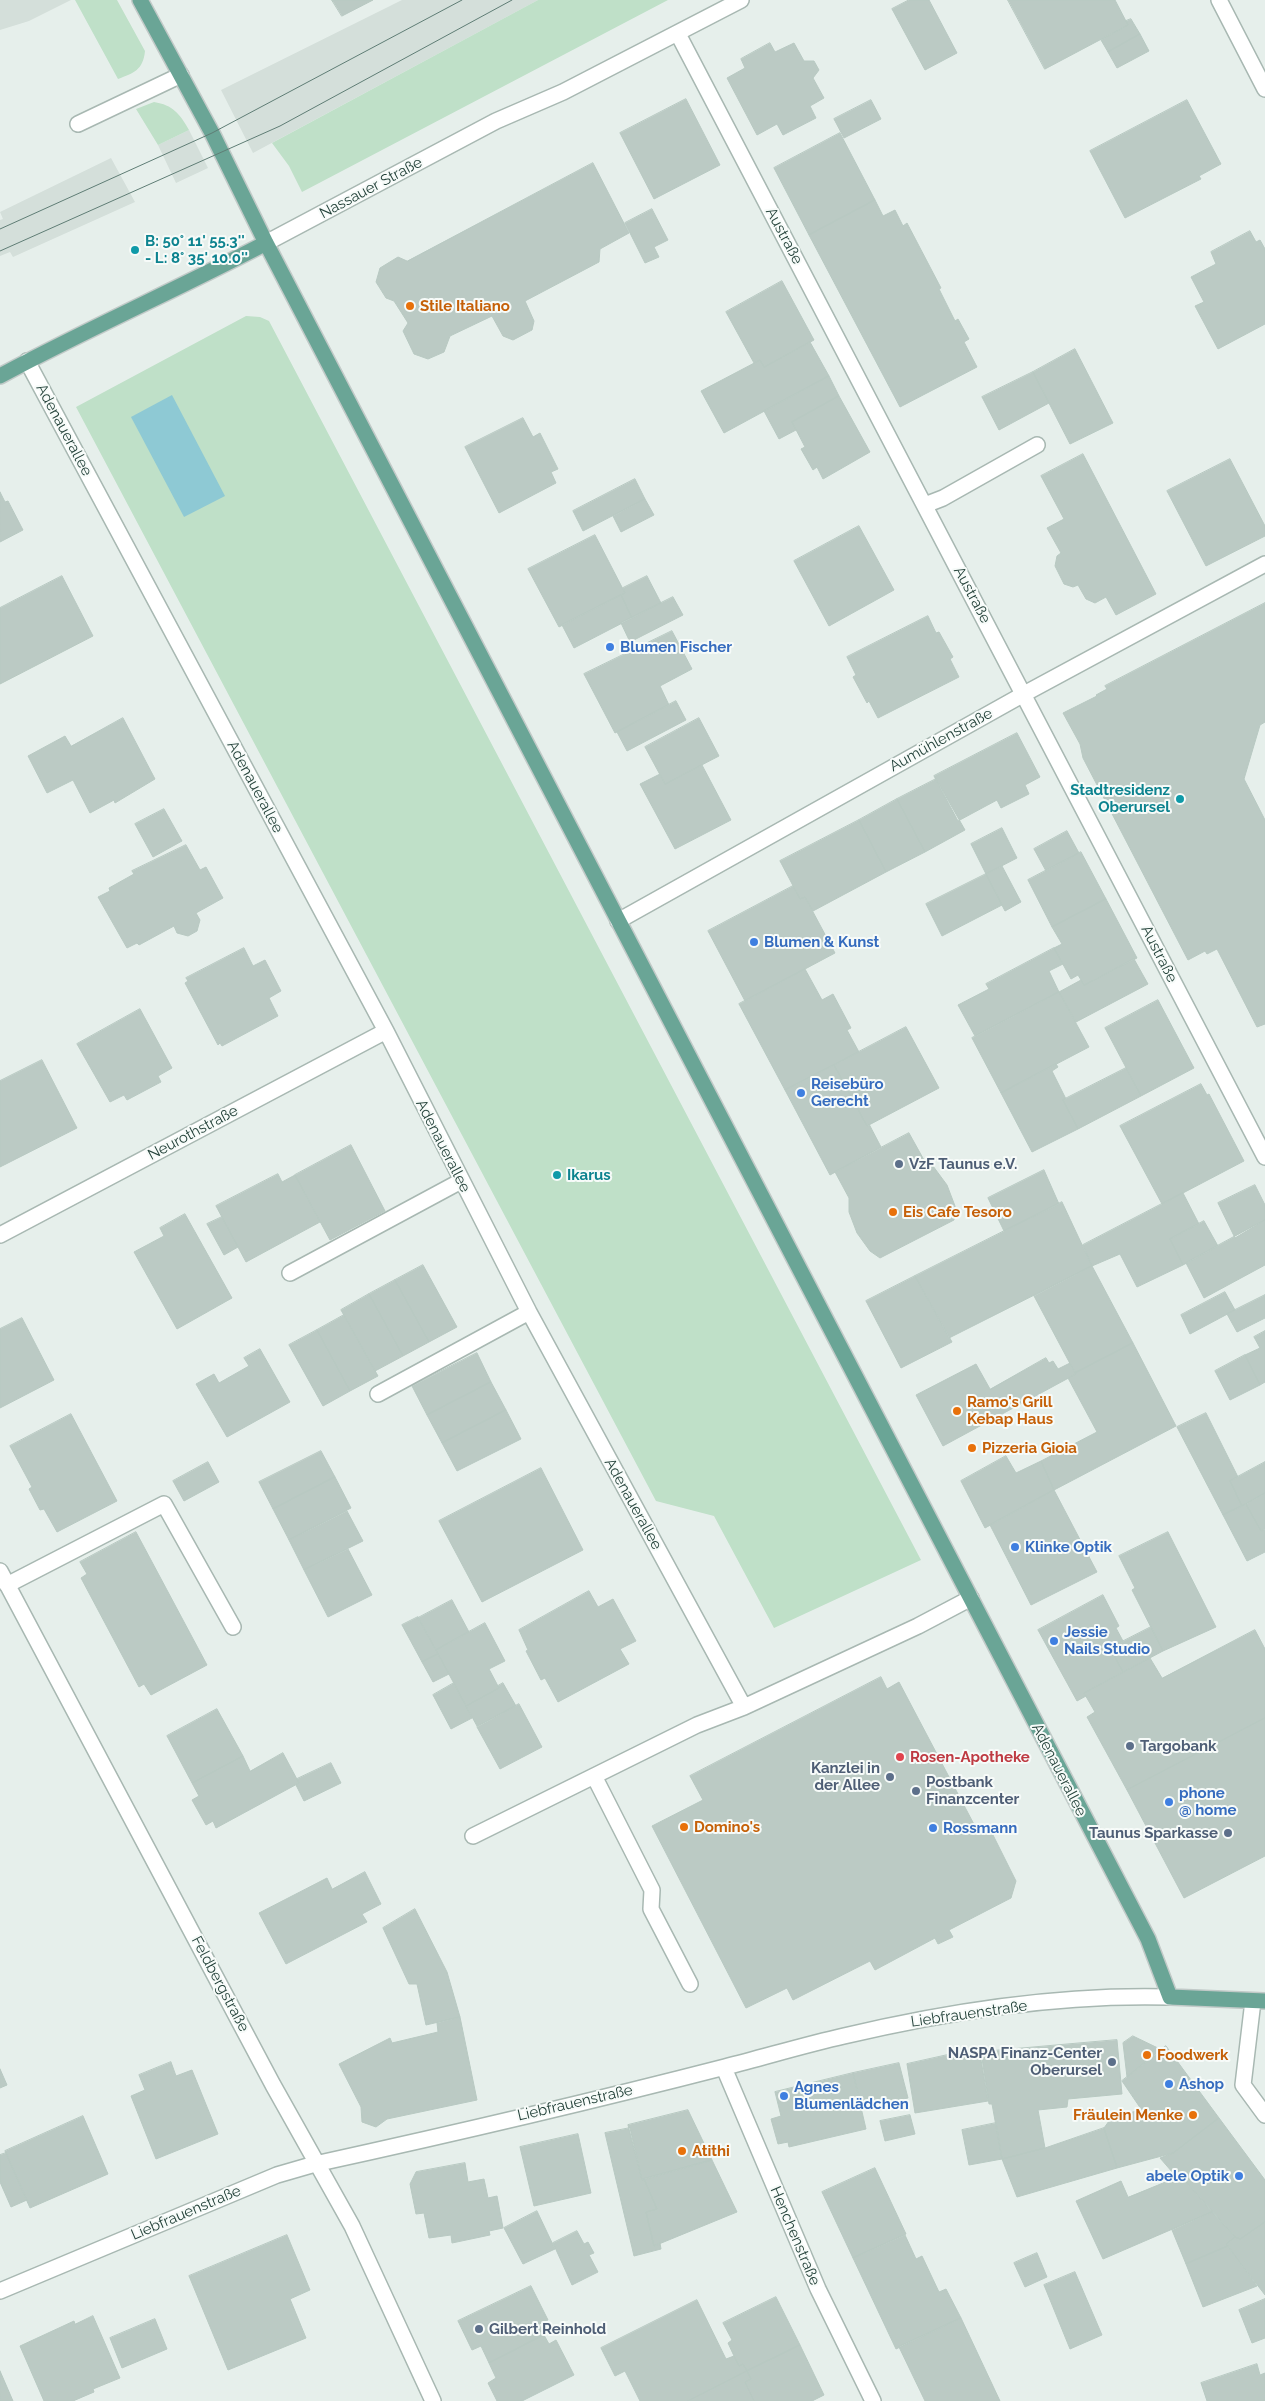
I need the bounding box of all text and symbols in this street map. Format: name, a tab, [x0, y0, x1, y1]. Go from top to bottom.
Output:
street label: Nassauer Straße	[317, 153, 425, 223]
street label: Austraße	[762, 205, 806, 267]
place label: B: 50° 11' 55.3'' - L: 8° 35' 10.0''	[145, 232, 248, 267]
marker: B: 50° 11' 55.3'' - L: 8° 35' 10.0''	[129, 244, 141, 256]
place label: Stile Italiano	[420, 297, 510, 315]
marker: Stile Italiano	[404, 300, 416, 312]
street label: Adenauerallee	[32, 381, 96, 479]
street label: Austraße	[950, 564, 994, 626]
place label: Blumen Fischer	[620, 638, 732, 656]
marker: Blumen Fischer	[604, 641, 616, 653]
street label: Aumühlenstraße	[886, 704, 996, 776]
street label: Adenauerallee	[223, 738, 287, 836]
place label: Stadtresidenz Oberursel	[1070, 781, 1170, 816]
marker: Stadtresidenz Oberursel	[1174, 793, 1186, 805]
street label: Austraße	[1137, 922, 1181, 986]
place label: Blumen & Kunst	[764, 933, 879, 951]
marker: Blumen & Kunst	[748, 936, 760, 948]
place label: Reisebüro Gerecht	[811, 1075, 883, 1110]
marker: Reisebüro Gerecht	[795, 1087, 807, 1099]
street label: Adenauerallee	[412, 1097, 474, 1195]
street label: Neurothstraße	[145, 1102, 241, 1164]
place label: VzF Taunus e.V.	[909, 1155, 1017, 1173]
marker: VzF Taunus e.V.	[893, 1158, 905, 1170]
place label: Ikarus	[567, 1166, 611, 1184]
marker: Ikarus	[551, 1169, 563, 1181]
place label: Eis Cafe Tesoro	[903, 1203, 1012, 1221]
marker: Eis Cafe Tesoro	[887, 1206, 899, 1218]
place label: Ramo's Grill Kebap Haus	[967, 1393, 1053, 1428]
marker: Ramo's Grill Kebap Haus	[951, 1405, 963, 1417]
place label: Pizzeria Gioia	[982, 1439, 1077, 1457]
marker: Pizzeria Gioia	[966, 1442, 978, 1454]
street label: Adenauerallee	[600, 1455, 666, 1553]
place label: Klinke Optik	[1025, 1538, 1112, 1556]
marker: Klinke Optik	[1009, 1541, 1021, 1553]
place label: Jessie Nails Studio	[1064, 1623, 1150, 1658]
marker: Jessie Nails Studio	[1048, 1635, 1060, 1647]
street label: Adenauerallee	[1028, 1721, 1090, 1819]
place label: Targobank	[1140, 1737, 1216, 1755]
marker: Targobank	[1124, 1740, 1136, 1752]
place label: Rosen-Apotheke	[910, 1748, 1030, 1766]
marker: Rosen-Apotheke	[894, 1751, 906, 1763]
place label: Kanzlei in der Allee	[811, 1759, 880, 1794]
marker: Kanzlei in der Allee	[884, 1771, 896, 1783]
place label: Postbank Finanzcenter	[926, 1773, 1019, 1808]
place label: phone @ home	[1179, 1784, 1236, 1819]
marker: Postbank Finanzcenter	[910, 1785, 922, 1797]
marker: phone @ home	[1163, 1796, 1175, 1808]
place label: Domino's	[694, 1818, 760, 1836]
place label: Rossmann	[943, 1819, 1017, 1837]
marker: Domino's	[678, 1821, 690, 1833]
marker: Rossmann	[927, 1822, 939, 1834]
place label: Taunus Sparkasse	[1089, 1824, 1218, 1842]
marker: Taunus Sparkasse	[1222, 1827, 1234, 1839]
street label: Feldbergstraße	[187, 1933, 253, 2035]
street label: Liebfrauenstraße	[910, 1997, 1028, 2031]
place label: NASPA Finanz-Center Oberursel	[948, 2044, 1102, 2079]
place label: Foodwerk	[1157, 2046, 1228, 2064]
marker: Foodwerk	[1141, 2049, 1153, 2061]
marker: NASPA Finanz-Center Oberursel	[1106, 2056, 1118, 2068]
place label: Ashop	[1179, 2075, 1224, 2093]
place label: Agnes Blumenlädchen	[794, 2078, 909, 2113]
marker: Ashop	[1163, 2078, 1175, 2090]
street label: Liebfrauenstraße	[516, 2081, 634, 2125]
marker: Agnes Blumenlädchen	[778, 2090, 790, 2102]
place label: Fräulein Menke	[1073, 2106, 1183, 2124]
marker: Fräulein Menke	[1187, 2109, 1199, 2121]
place label: Atithi	[692, 2142, 730, 2160]
marker: Atithi	[676, 2145, 688, 2157]
place label: abele Optik	[1146, 2167, 1229, 2185]
marker: abele Optik	[1233, 2170, 1245, 2182]
street label: Liebfrauenstraße	[128, 2182, 244, 2244]
street label: Henchenstraße	[766, 2184, 824, 2288]
place label: Gilbert Reinhold	[489, 2320, 606, 2338]
marker: Gilbert Reinhold	[473, 2323, 485, 2335]

